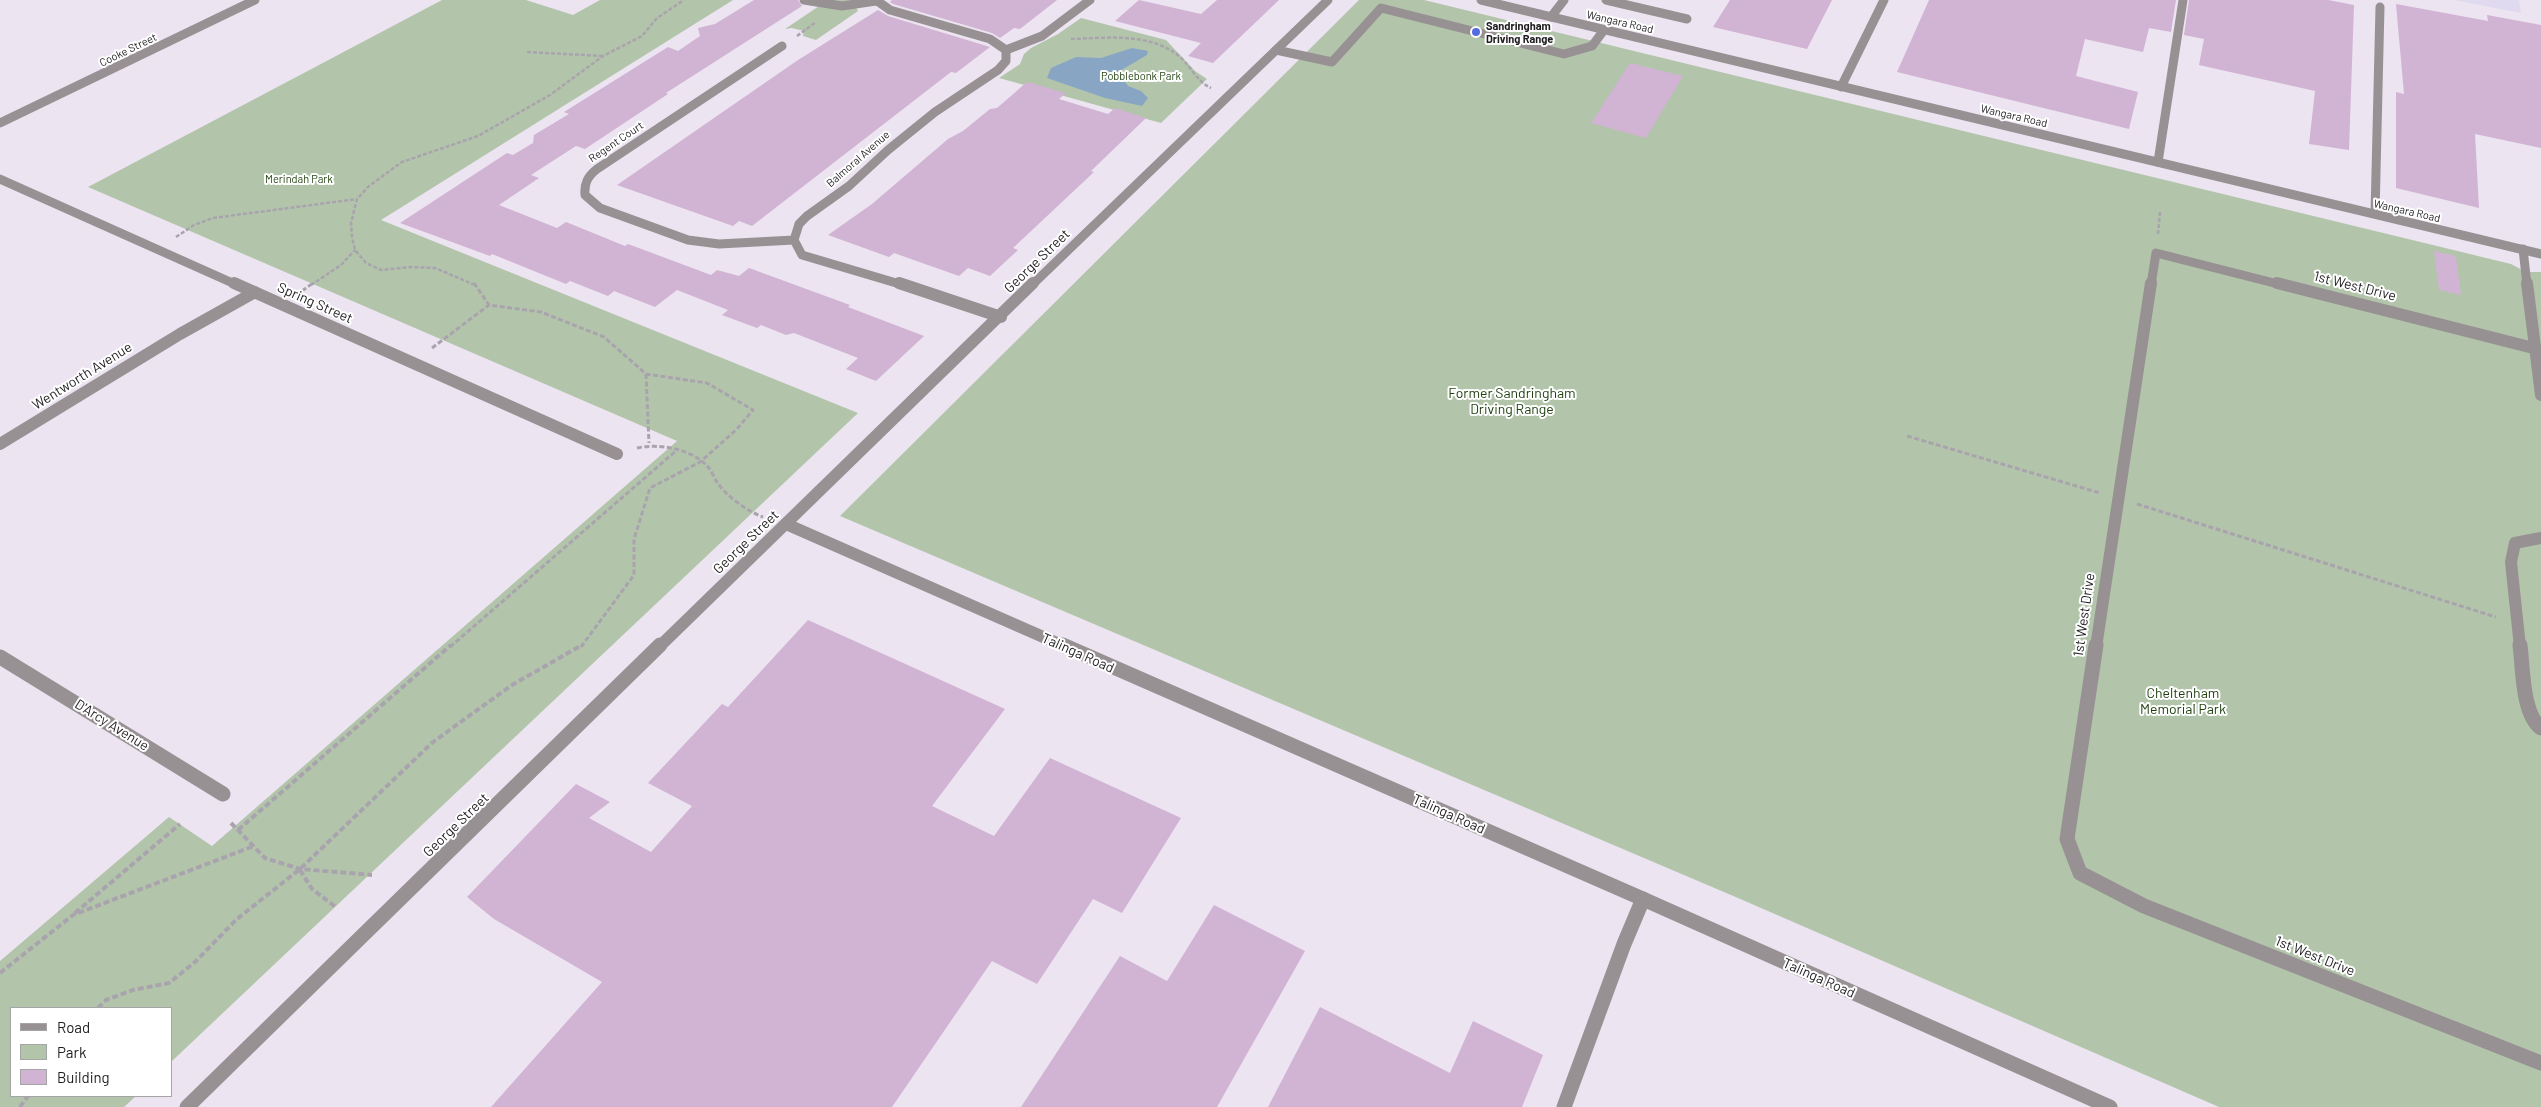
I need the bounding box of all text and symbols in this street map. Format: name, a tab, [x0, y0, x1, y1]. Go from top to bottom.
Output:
street label: Wangara Road	[1585, 8, 1655, 36]
place label: Sandringham Driving Range	[1486, 19, 1553, 45]
marker: Sandringham Driving Range	[1470, 26, 1482, 38]
street label: Cooke Street	[97, 30, 159, 70]
park label: Pobblebonk Park	[1101, 69, 1181, 83]
street label: Wangara Road	[1979, 102, 2049, 130]
street label: Regent Court	[586, 119, 646, 165]
street label: Balmoral Avenue	[824, 128, 892, 190]
park label: Merindah Park	[265, 172, 333, 186]
street label: Wangara Road	[2372, 197, 2442, 225]
street label: George Street	[1001, 226, 1073, 296]
street label: 1st West Drive	[2312, 268, 2398, 304]
street label: Spring Street	[275, 279, 355, 327]
street label: Wentworth Avenue	[29, 339, 135, 413]
park label: Former Sandringham Driving Range	[1448, 385, 1576, 418]
street label: George Street	[710, 507, 782, 577]
street label: 1st West Drive	[2070, 572, 2098, 658]
street label: Talinga Road	[1039, 630, 1117, 676]
park label: Cheltenham Memorial Park	[2140, 685, 2226, 718]
street label: D'Arcy Avenue	[72, 696, 152, 754]
street label: George Street	[420, 790, 492, 860]
street label: Talinga Road	[1410, 791, 1488, 837]
street label: 1st West Drive	[2273, 932, 2357, 980]
street label: Talinga Road	[1780, 955, 1858, 1001]
legend	[10, 1007, 172, 1097]
text: Road	[57, 1018, 90, 1036]
text: Park	[57, 1043, 86, 1061]
text: Building	[57, 1068, 110, 1086]

